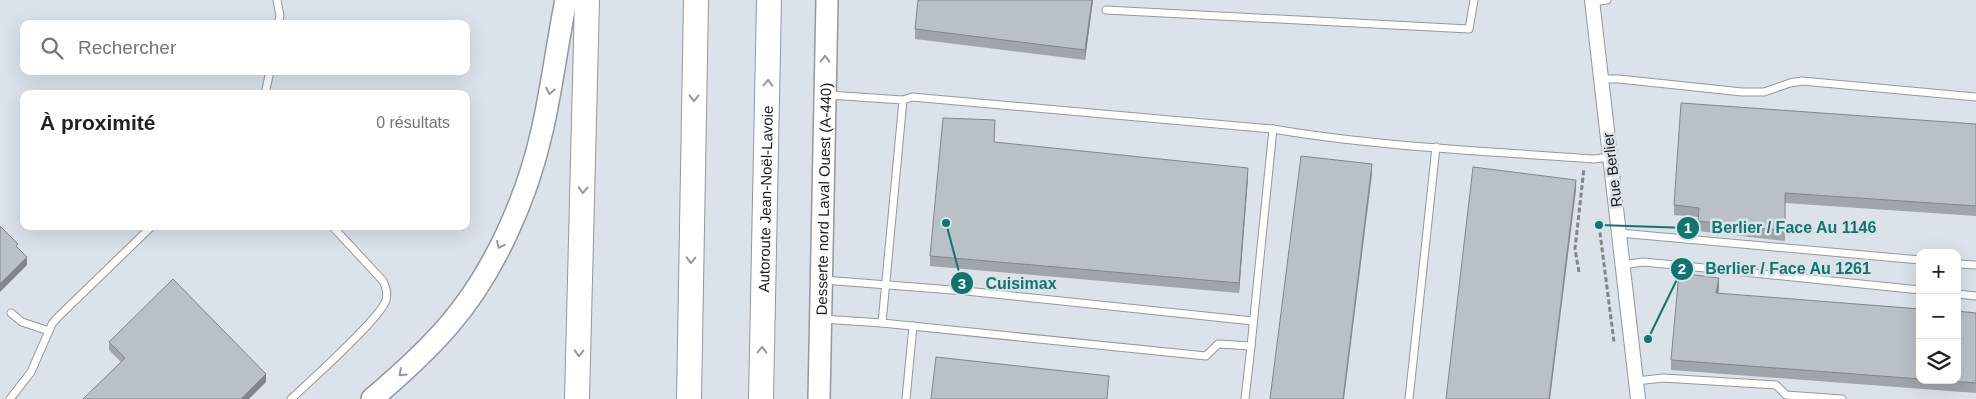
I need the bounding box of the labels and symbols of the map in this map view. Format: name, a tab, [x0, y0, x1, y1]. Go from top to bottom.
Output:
one-way arrow	[820, 54, 830, 62]
one-way arrow	[763, 79, 773, 86]
street label: Desserte nord Laval Ouest (A-440)	[812, 83, 834, 316]
one-way arrow	[546, 87, 556, 96]
one-way arrow	[689, 94, 699, 102]
street label: Autoroute Jean-Noël-Lavoie	[755, 105, 775, 293]
street label: Rue Berlier	[1599, 132, 1625, 208]
one-way arrow	[578, 186, 588, 194]
callout: Berlier / Face Au 1146	[1676, 212, 1886, 243]
text: 1	[1684, 219, 1692, 236]
text: Berlier / Face Au 1146	[1712, 219, 1877, 236]
one-way arrow	[496, 240, 506, 249]
callout: Berlier / Face Au 1261	[1669, 253, 1881, 284]
one-way arrow	[686, 257, 696, 265]
text: 2	[1678, 260, 1686, 277]
text: Berlier / Face Au 1261	[1705, 260, 1871, 277]
callout: Cuisimax	[950, 268, 1066, 299]
text: 3	[958, 275, 966, 292]
text: Cuisimax	[985, 275, 1057, 292]
one-way arrow	[757, 346, 768, 354]
one-way arrow	[574, 349, 584, 357]
one-way arrow	[398, 367, 407, 376]

